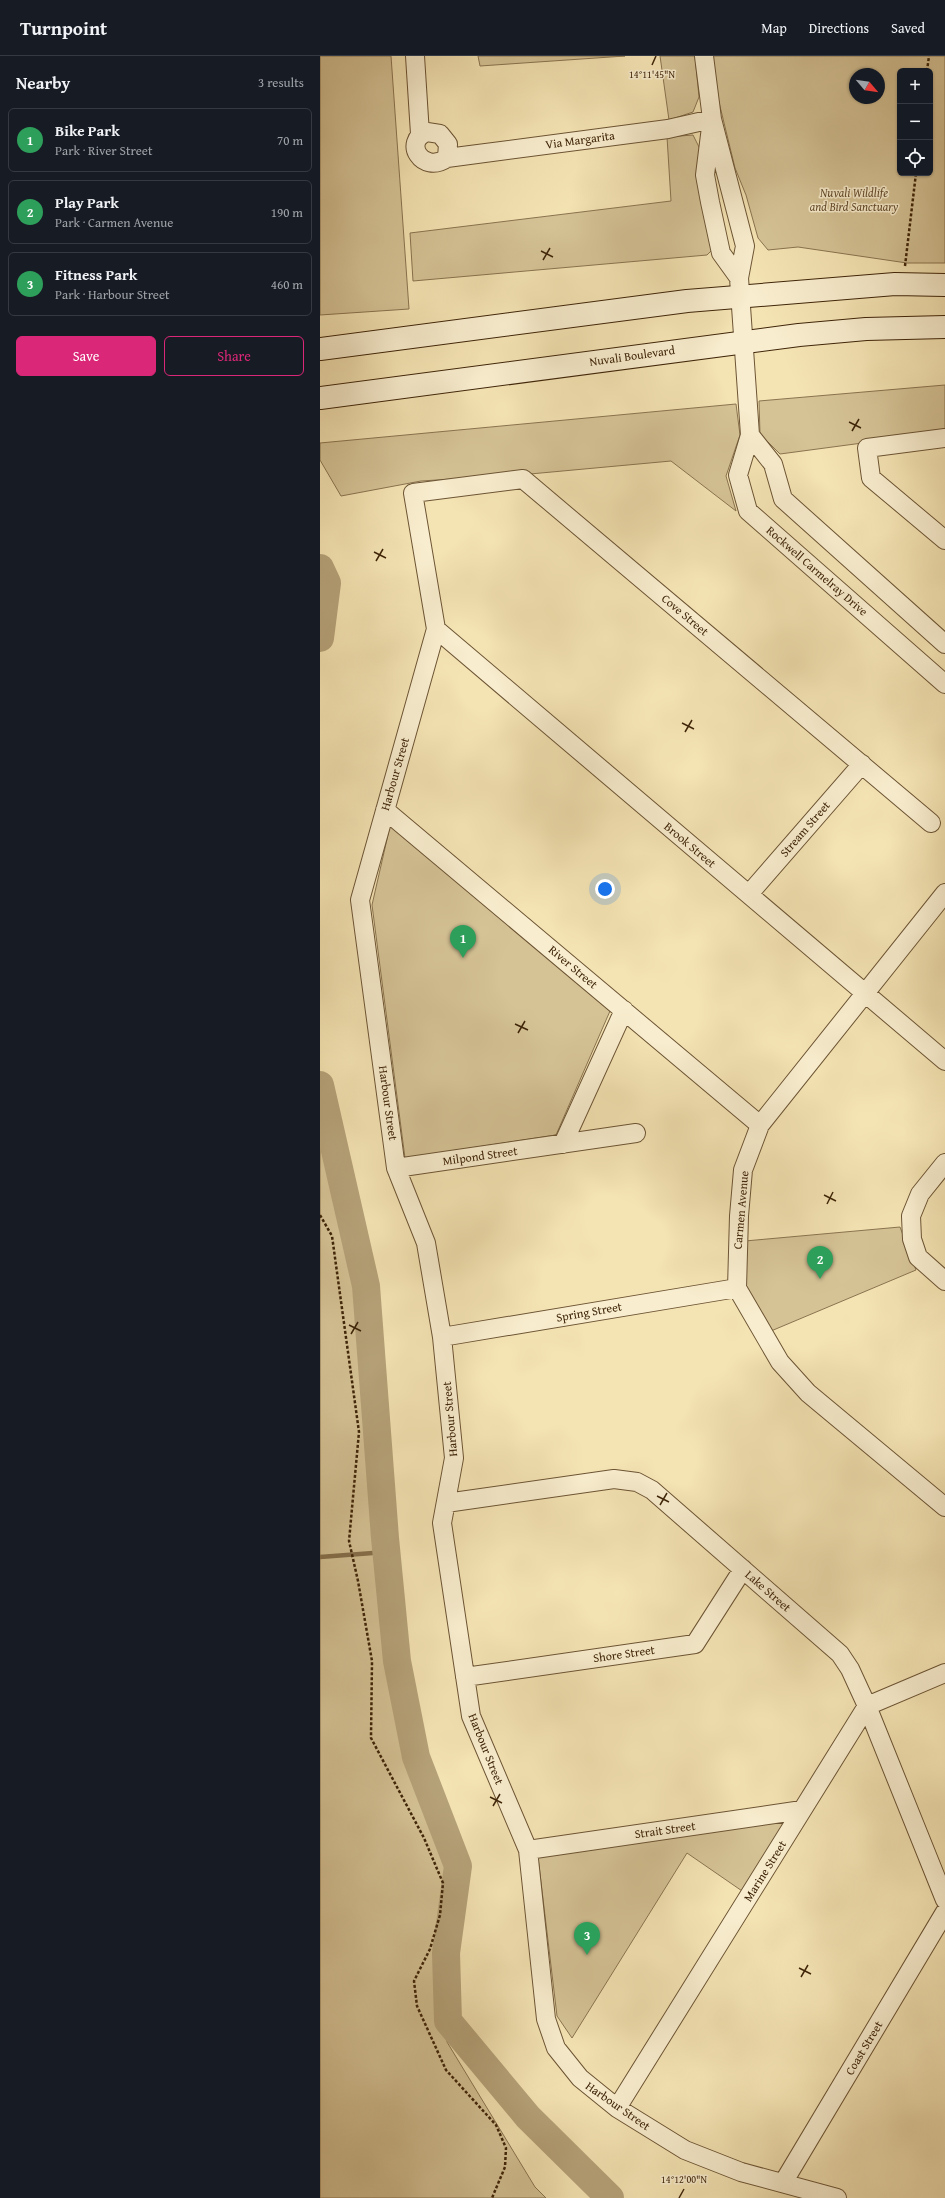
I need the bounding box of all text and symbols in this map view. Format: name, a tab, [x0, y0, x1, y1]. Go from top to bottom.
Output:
text: Turnpoint	[20, 14, 107, 42]
text: Map	[761, 18, 787, 38]
text: Directions	[809, 18, 869, 38]
text: Saved	[891, 18, 925, 38]
text: 14°11'45"N	[629, 67, 675, 82]
north arrow	[849, 68, 885, 104]
map controls	[897, 68, 933, 176]
button: +	[897, 68, 933, 104]
text: Nearby	[16, 70, 70, 95]
text: 3 results	[258, 73, 304, 92]
button: −	[897, 104, 933, 140]
text: Bike Park	[55, 120, 120, 141]
street label: Via Margarita	[544, 126, 616, 153]
text: 1	[27, 131, 33, 150]
text: 70 m	[277, 131, 303, 150]
button: locate	[897, 140, 933, 176]
text: Park · River Street	[55, 141, 152, 160]
park label: Nuvali Wildlife and Bird Sanctuary	[810, 184, 899, 215]
text: Play Park	[55, 192, 119, 213]
text: 2	[27, 203, 33, 222]
text: 190 m	[271, 203, 303, 222]
text: Park · Carmen Avenue	[55, 213, 173, 232]
text: Fitness Park	[55, 264, 137, 285]
text: 3	[27, 275, 33, 294]
text: 460 m	[271, 275, 303, 294]
text: Park · Harbour Street	[55, 285, 170, 304]
button: Save	[16, 336, 156, 376]
button: Share	[164, 336, 304, 376]
street label: Nuvali Boulevard	[588, 341, 676, 370]
street label: Rockwell Carmelray Drive	[763, 522, 872, 620]
street label: Cove Street	[658, 590, 713, 640]
street label: Harbour Street	[376, 735, 413, 812]
street label: Stream Street	[776, 796, 834, 860]
street label: Brook Street	[661, 818, 720, 872]
your location	[595, 879, 615, 899]
pin: 1	[450, 925, 476, 958]
street label: River Street	[545, 941, 602, 993]
street label: Harbour Street	[375, 1064, 402, 1142]
street label: Milpond Street	[441, 1142, 519, 1169]
street label: Carmen Avenue	[729, 1170, 752, 1250]
pin: 2	[807, 1246, 833, 1279]
street label: Spring Street	[555, 1297, 624, 1326]
street label: Harbour Street	[438, 1380, 461, 1457]
street label: Lake Street	[742, 1566, 796, 1616]
street label: Shore Street	[592, 1641, 657, 1666]
street label: Harbour Street	[464, 1711, 509, 1788]
street label: Strait Street	[633, 1817, 697, 1842]
street label: Marine Street	[739, 1836, 791, 1905]
pin: 3	[574, 1922, 600, 1955]
street label: Coast Street	[841, 2017, 887, 2078]
street label: Harbour Street	[583, 2077, 655, 2135]
text: 14°12'00"N	[661, 2172, 707, 2187]

